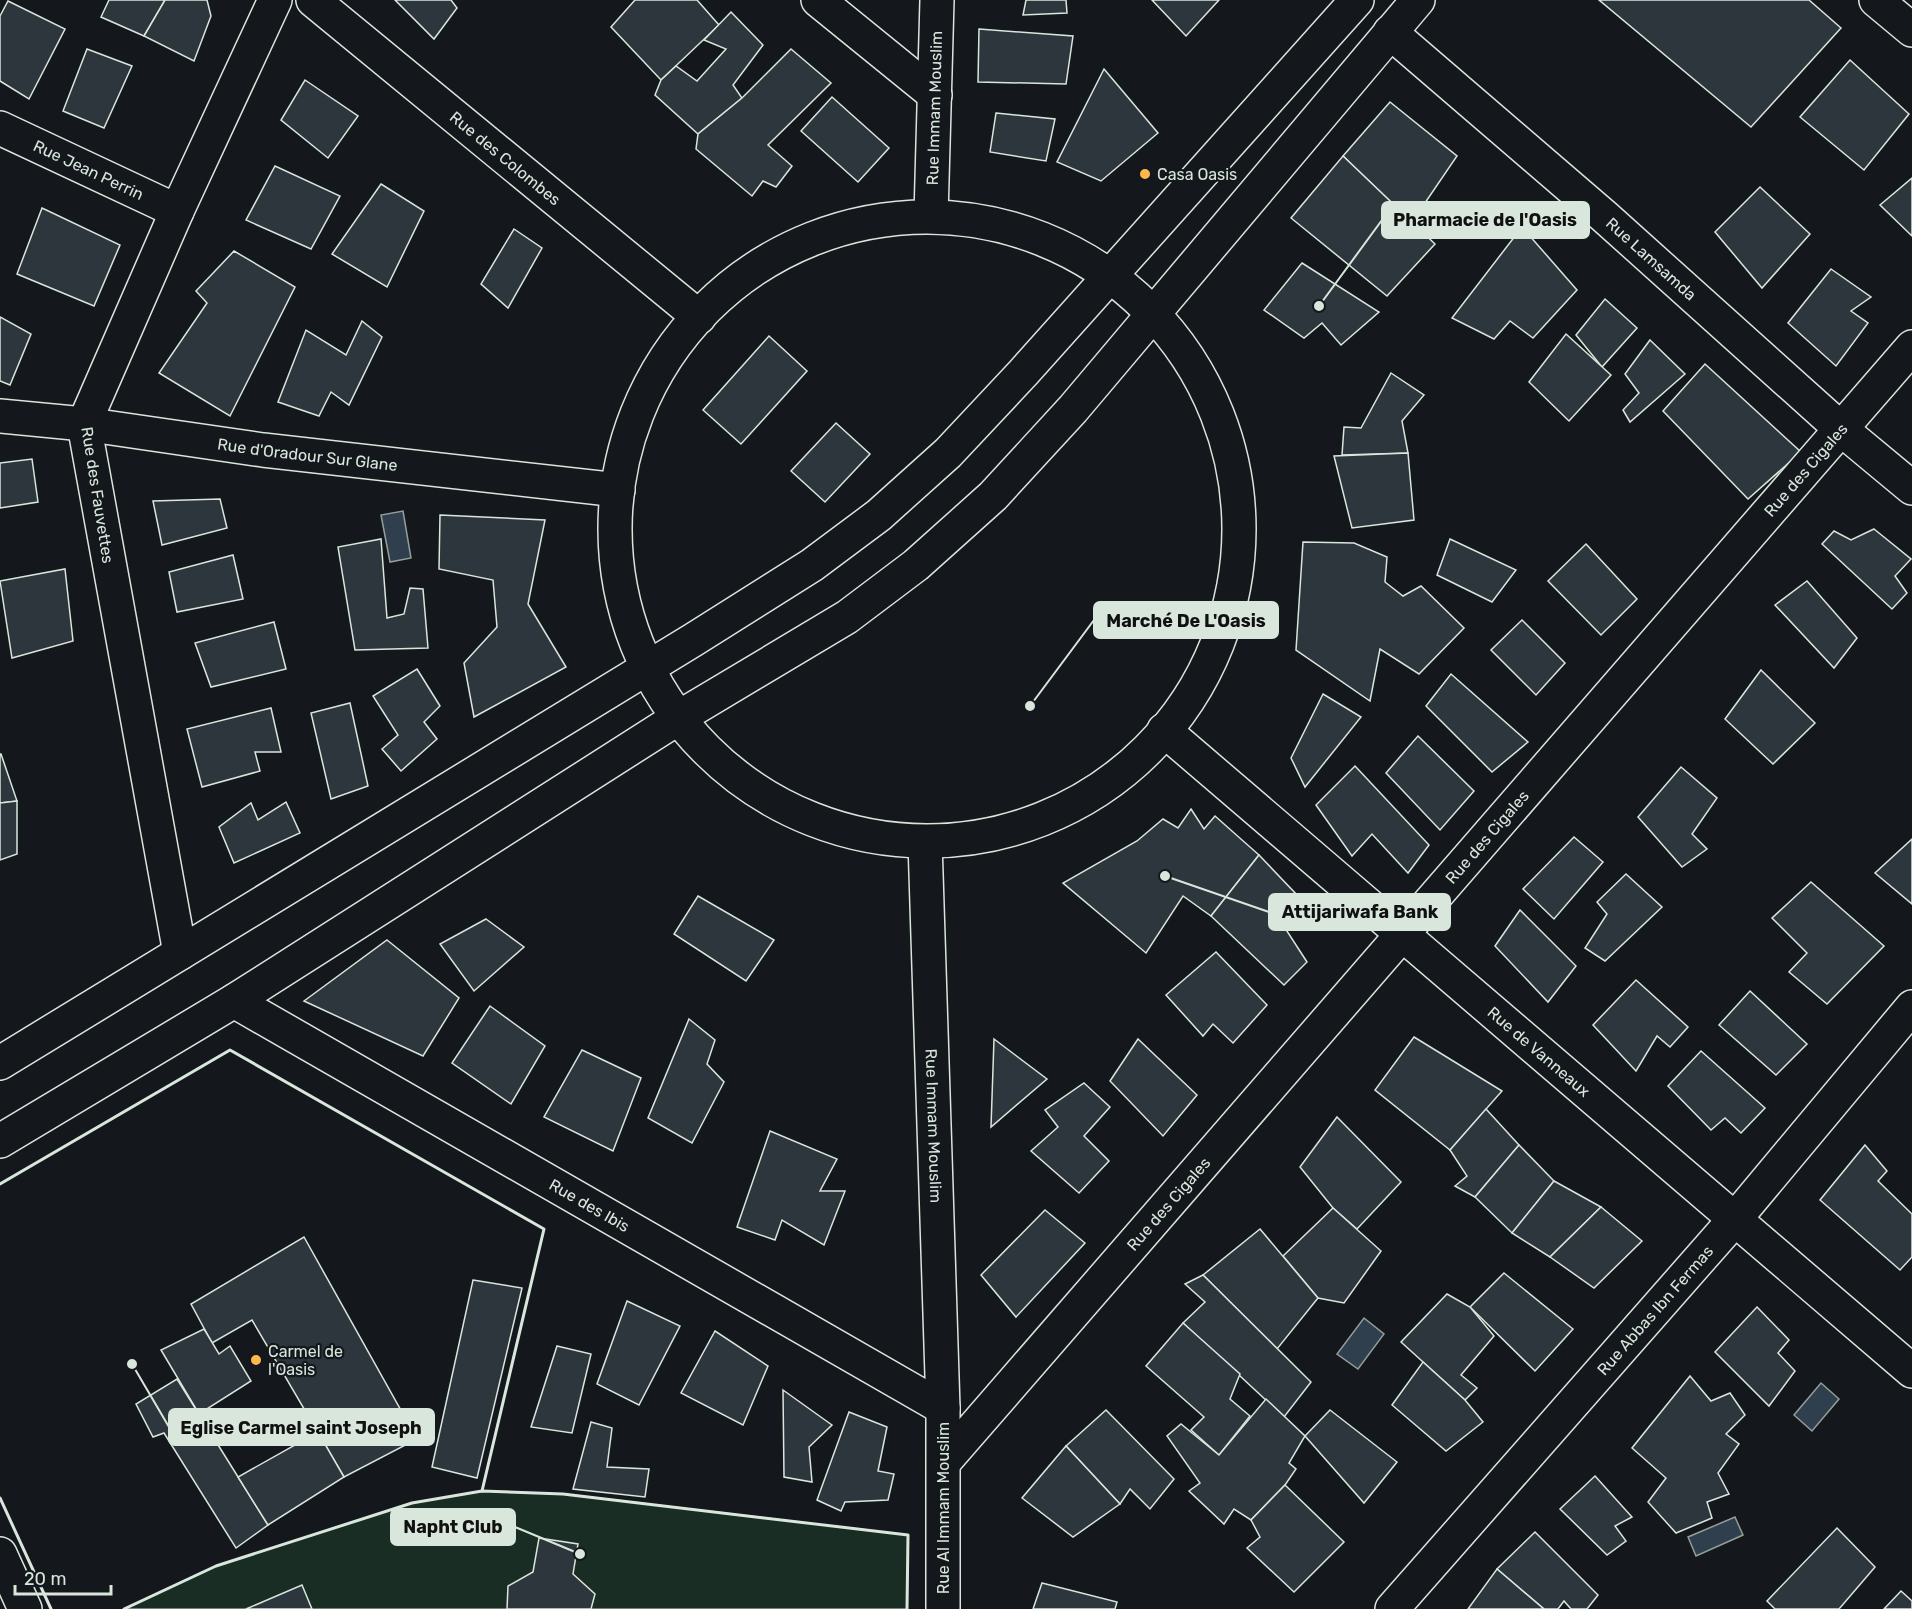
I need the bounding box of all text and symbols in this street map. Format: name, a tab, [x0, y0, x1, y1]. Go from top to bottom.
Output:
street label: Rue Immam Mouslim	[923, 31, 946, 186]
street label: Rue des Colombes	[446, 107, 564, 209]
street label: Rue Jean Perrin	[30, 136, 147, 204]
place label: Casa Oasis	[1157, 165, 1237, 184]
marker: Casa Oasis	[1138, 167, 1152, 181]
callout: Pharmacie de l'Oasis	[1382, 202, 1589, 238]
text: Pharmacie de l'Oasis	[1393, 209, 1577, 231]
street label: Rue Lamsamda	[1602, 214, 1700, 304]
street label: Rue des Cigales	[1760, 419, 1852, 521]
street label: Rue des Fauvettes	[77, 425, 118, 565]
street label: Rue d'Oradour Sur Glane	[216, 434, 399, 475]
callout: Marché De L'Oasis	[1094, 602, 1278, 638]
text: Marché De L'Oasis	[1106, 610, 1266, 632]
street label: Rue des Cigales	[1441, 786, 1533, 888]
callout: Attijariwafa Bank	[1269, 894, 1450, 930]
text: Attijariwafa Bank	[1282, 901, 1439, 923]
street label: Rue de Vanneaux	[1484, 1003, 1594, 1101]
street label: Rue Immam Mouslim	[922, 1048, 945, 1203]
street label: Rue des Cigales	[1123, 1153, 1214, 1255]
street label: Rue des Ibis	[546, 1175, 633, 1236]
street label: Rue Abbas Ibn Fermas	[1593, 1242, 1717, 1379]
place label: Carmel de l'Oasis	[268, 1342, 343, 1379]
marker: Carmel de l'Oasis	[249, 1353, 263, 1367]
callout: Eglise Carmel saint Joseph	[169, 1409, 434, 1445]
text: Eglise Carmel saint Joseph	[180, 1417, 422, 1439]
street label: Rue Al Immam Mouslim	[934, 1422, 953, 1594]
callout: Napht Club	[391, 1509, 515, 1545]
text: Napht Club	[403, 1516, 503, 1538]
scale bar	[15, 1558, 111, 1596]
text: 20 m	[24, 1568, 66, 1590]

